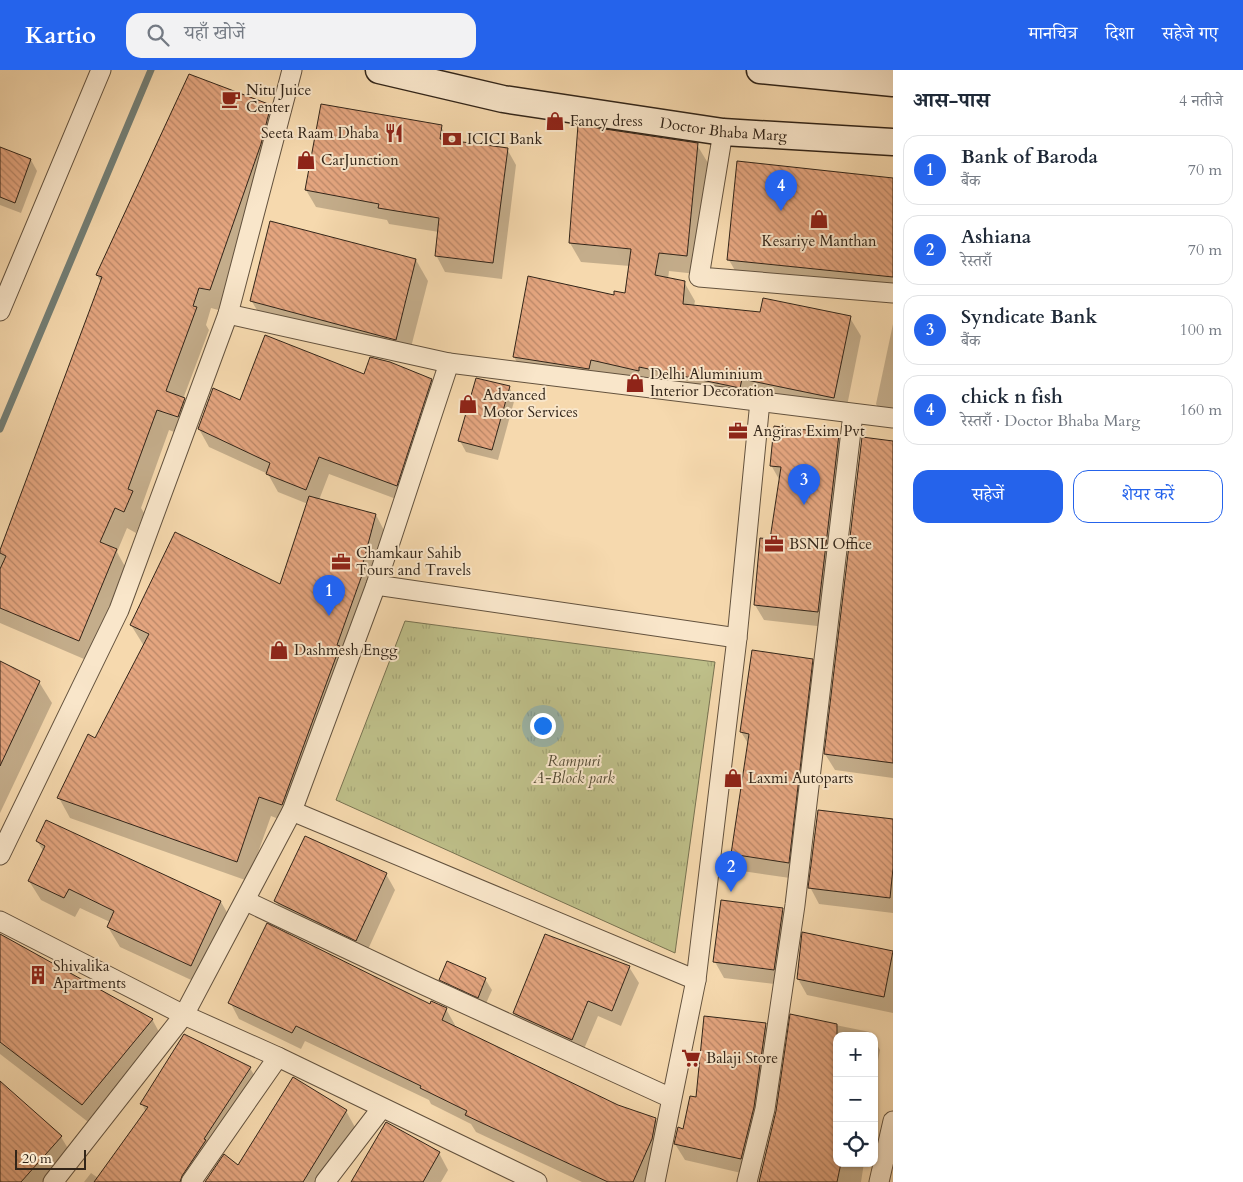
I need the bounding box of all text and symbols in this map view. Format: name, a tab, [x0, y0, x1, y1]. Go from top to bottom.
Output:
search box	[126, 13, 476, 58]
text: Kartio	[25, 19, 96, 52]
text: यहाँ खोजें	[184, 20, 245, 46]
icon: search	[144, 21, 172, 49]
text: मानचित्र	[1029, 21, 1077, 46]
text: दिशा	[1105, 21, 1134, 46]
text: सहेजे गए	[1162, 21, 1218, 46]
place label: Nitu Juice Center	[246, 80, 311, 117]
text: आस-पास	[913, 86, 990, 115]
cafe icon: Nitu Juice Center	[220, 88, 242, 110]
text: 4 नतीजे	[1179, 90, 1223, 112]
shop icon: Fancy dress	[544, 110, 566, 132]
place label: Fancy dress	[570, 111, 643, 131]
street label: Doctor Bhaba Marg	[659, 113, 788, 146]
restaurant icon: Seeta Raam Dhaba	[383, 122, 405, 144]
place label: Seeta Raam Dhaba	[261, 123, 380, 143]
bank icon: ICICI Bank	[441, 128, 463, 150]
place label: ICICI Bank	[467, 129, 543, 149]
text: Bank of Baroda	[961, 144, 1098, 170]
shop icon: CarJunction	[295, 149, 317, 171]
place label: CarJunction	[321, 150, 399, 170]
text: 1	[926, 159, 934, 181]
text: 70 m	[1188, 159, 1222, 181]
pin: 4	[765, 170, 797, 211]
text: बैंक	[961, 170, 981, 192]
shop icon: Kesariye Manthan	[808, 208, 830, 230]
text: Ashiana	[961, 224, 1031, 250]
place label: Kesariye Manthan	[761, 231, 877, 251]
text: 2	[926, 239, 934, 261]
text: 70 m	[1188, 239, 1222, 261]
text: रेस्तराँ	[961, 250, 992, 272]
text: Syndicate Bank	[961, 304, 1097, 330]
text: 3	[926, 319, 934, 341]
text: 100 m	[1180, 319, 1222, 341]
text: बैंक	[961, 330, 981, 352]
place label: Delhi Aluminium Interior Decoration	[650, 364, 774, 401]
shop icon: Delhi Aluminium Interior Decoration	[624, 372, 646, 394]
text: chick n fish	[961, 384, 1063, 410]
place label: Advanced Motor Services	[483, 385, 578, 422]
shop icon: Advanced Motor Services	[457, 393, 479, 415]
text: 4	[926, 399, 934, 421]
text: 160 m	[1180, 399, 1222, 421]
text: रेस्तराँ · Doctor Bhaba Marg	[961, 410, 1140, 432]
office icon: Angiras Exim Pvt	[727, 420, 749, 442]
place label: Angiras Exim Pvt	[753, 421, 865, 441]
pin: 3	[788, 464, 820, 505]
button: सहेजें	[913, 470, 1063, 523]
button: शेयर करें	[1073, 470, 1223, 523]
office icon: BSNL Office	[763, 533, 785, 555]
place label: BSNL Office	[789, 534, 872, 554]
place label: Chamkaur Sahib Tours and Travels	[356, 543, 471, 580]
office icon: Chamkaur Sahib Tours and Travels	[330, 551, 352, 573]
pin: 1	[313, 575, 345, 616]
shop icon: Dashmesh Engg	[268, 639, 290, 661]
place label: Dashmesh Engg	[294, 640, 398, 660]
your location	[530, 713, 556, 739]
park label: Rampuri A-Block park	[532, 751, 615, 788]
shop icon: Laxmi Autoparts	[722, 767, 744, 789]
place label: Laxmi Autoparts	[748, 768, 853, 788]
pin: 2	[715, 851, 747, 892]
place label: Shivalika Apartments	[53, 956, 126, 993]
building icon: Shivalika Apartments	[27, 964, 49, 986]
map controls	[833, 1032, 878, 1167]
button: +	[833, 1032, 878, 1077]
supermarket icon: Balaji Store	[680, 1047, 702, 1069]
place label: Balaji Store	[706, 1048, 778, 1068]
button: −	[833, 1077, 878, 1122]
button: locate	[833, 1122, 878, 1167]
scale bar	[15, 1147, 86, 1170]
text: 20 m	[22, 1149, 52, 1168]

